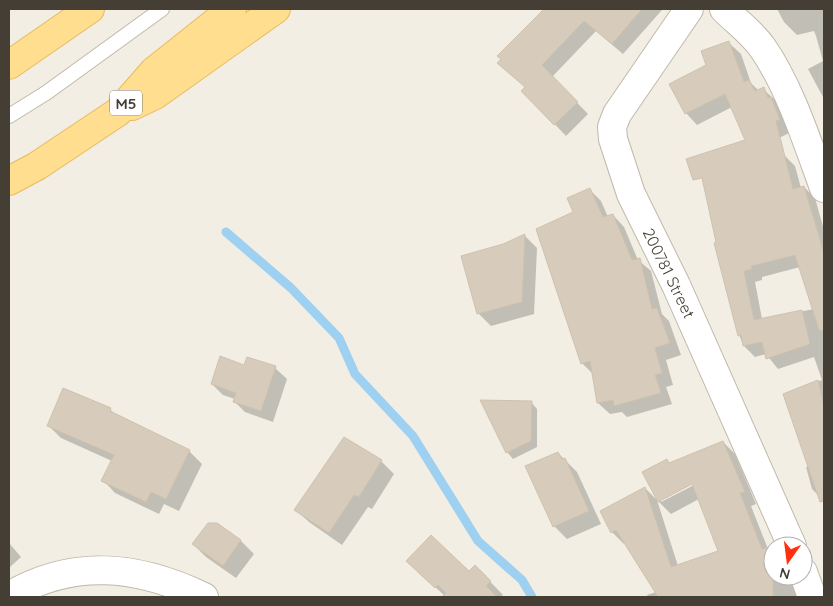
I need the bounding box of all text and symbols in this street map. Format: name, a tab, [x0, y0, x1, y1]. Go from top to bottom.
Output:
road number: M5	[110, 90, 142, 116]
street label: 200781 Street	[639, 225, 699, 321]
north arrow	[763, 536, 813, 586]
text: N	[778, 564, 792, 584]

